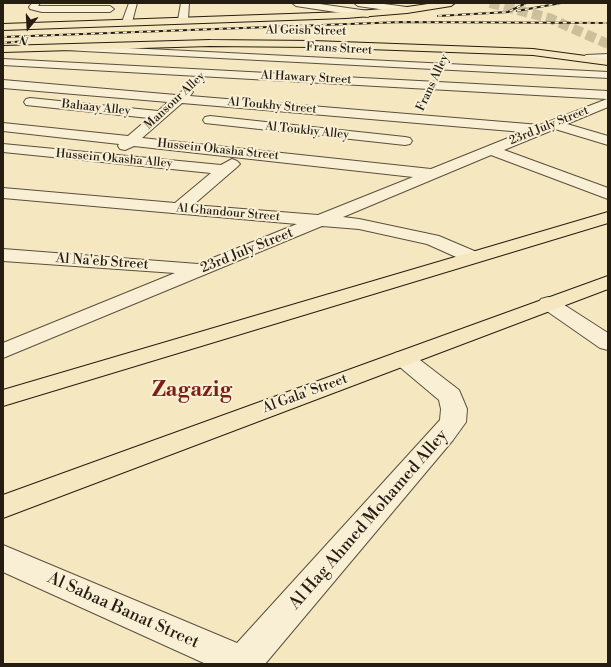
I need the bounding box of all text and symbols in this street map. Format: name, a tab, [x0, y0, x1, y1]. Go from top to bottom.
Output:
north arrow	[8, 8, 48, 48]
street label: Al Geish Street	[266, 23, 346, 39]
text: N	[18, 31, 31, 47]
street label: Frans Street	[305, 40, 373, 58]
street label: Frans Alley	[414, 52, 452, 114]
street label: Al Hawary Street	[260, 68, 352, 88]
street label: Mansour Alley	[142, 69, 208, 133]
street label: Al Toukhy Street	[227, 95, 317, 117]
street label: Bahaay Alley	[61, 97, 131, 119]
street label: 23rd July Street	[507, 104, 591, 148]
street label: Al Toukhy Alley	[264, 119, 350, 143]
street label: Hussein Okasha Street	[156, 136, 280, 164]
street label: Hussein Okasha Alley	[55, 147, 173, 171]
street label: Al Ghandour Street	[176, 201, 280, 225]
street label: 23rd July Street	[198, 225, 296, 277]
street label: Al Na'eb Street	[55, 250, 149, 274]
street label: Al Gala' Street	[260, 371, 350, 417]
district label: Zagazig	[152, 378, 232, 404]
street label: Al Hag Ahmed Mohamed Alley	[285, 426, 453, 614]
street label: Al Sabaa Banat Street	[44, 568, 202, 654]

